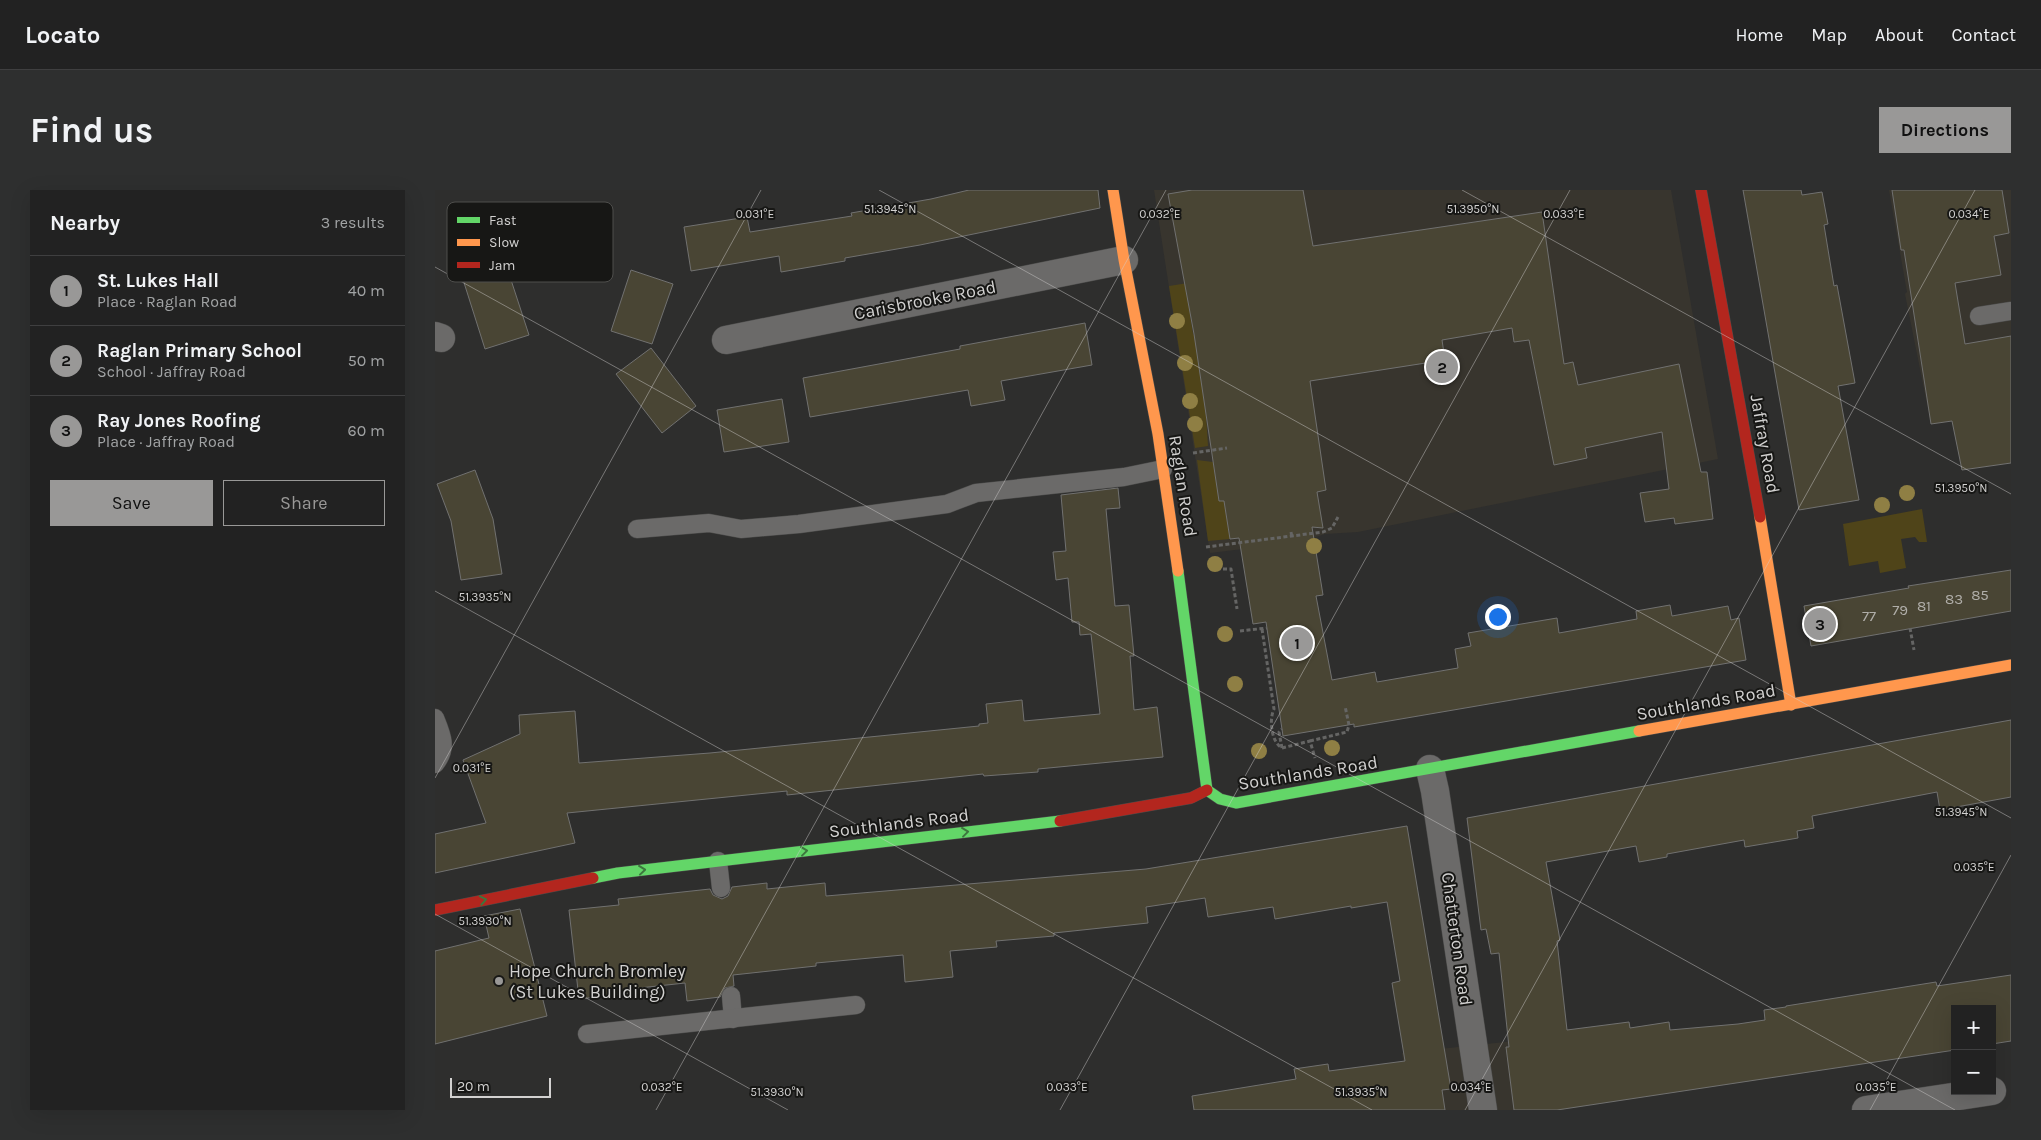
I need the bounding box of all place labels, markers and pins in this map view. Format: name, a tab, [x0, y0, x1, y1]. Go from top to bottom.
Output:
pin: 2	[1426, 348, 1458, 386]
pin: 3	[1804, 605, 1836, 643]
pin: 1	[1281, 624, 1313, 662]
place label: Hope Church Bromley (St Lukes Building)	[509, 960, 686, 1003]
marker: Hope Church Bromley (St Lukes Building)	[493, 975, 505, 987]

